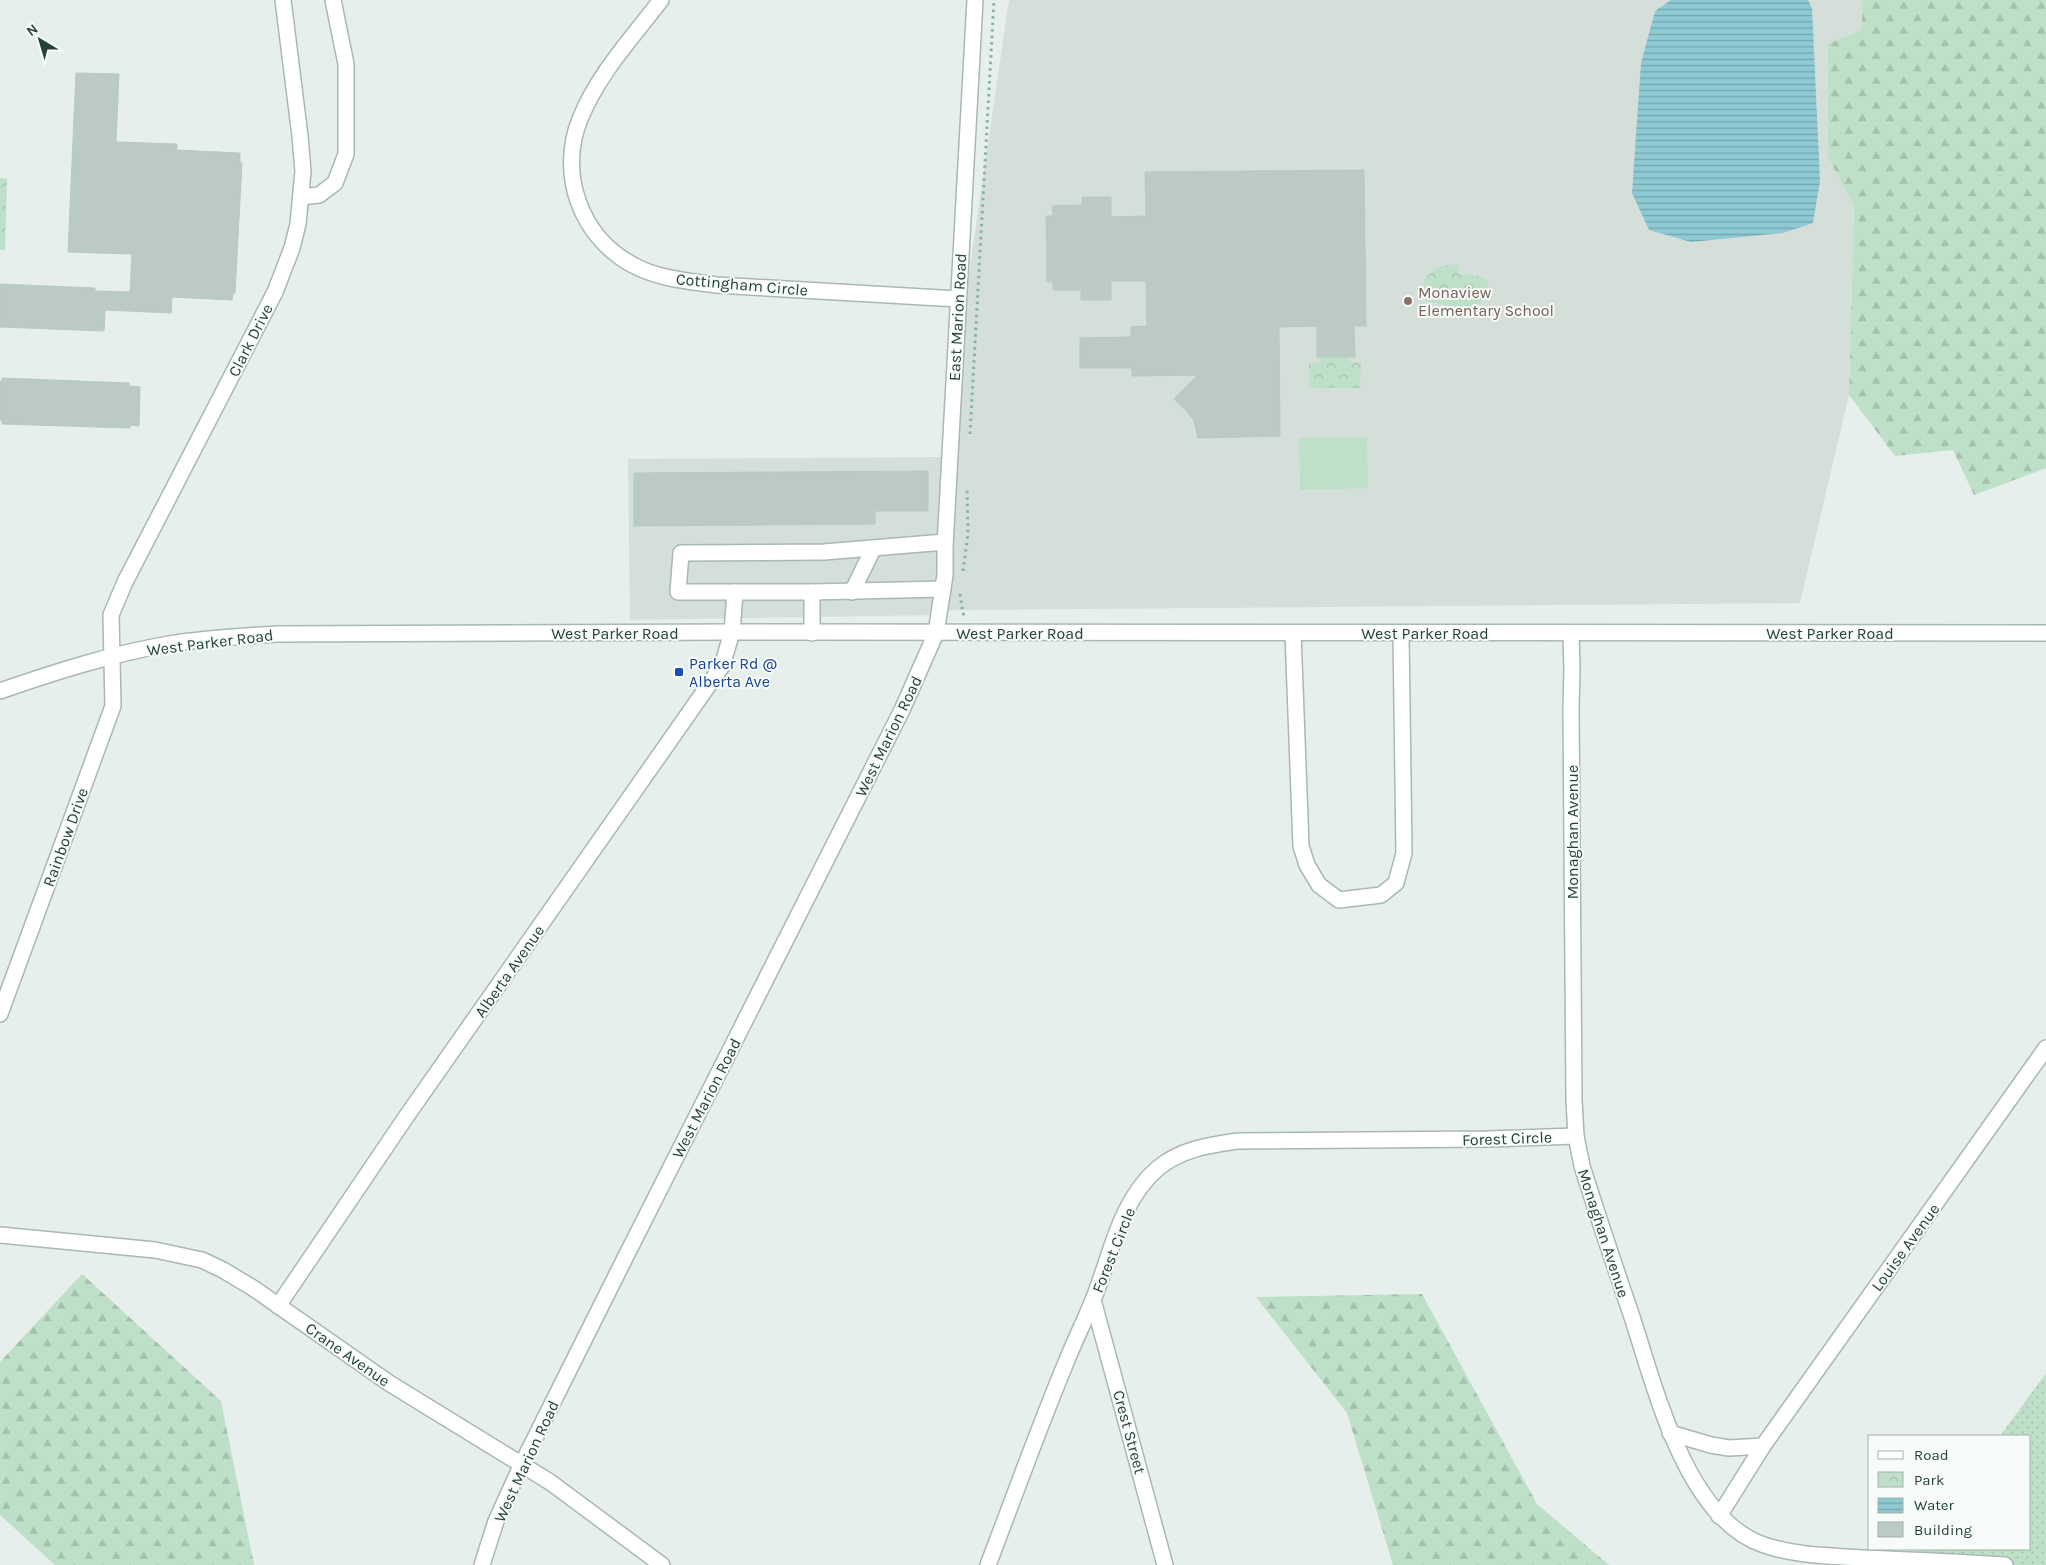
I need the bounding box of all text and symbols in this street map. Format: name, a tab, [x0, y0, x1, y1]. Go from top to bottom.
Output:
north arrow	[15, 15, 65, 65]
text: N	[23, 20, 41, 40]
street label: East Marion Road	[945, 253, 970, 381]
street label: Cottingham Circle	[675, 269, 809, 300]
place label: Monaview Elementary School	[1418, 283, 1554, 320]
marker: Monaview Elementary School	[1402, 295, 1414, 307]
street label: Clark Drive	[224, 301, 277, 380]
street label: West Parker Road	[551, 624, 679, 643]
street label: West Parker Road	[956, 624, 1084, 643]
street label: West Parker Road	[1361, 624, 1489, 643]
street label: West Parker Road	[1766, 624, 1894, 643]
street label: West Parker Road	[146, 625, 274, 660]
place label: Parker Rd @ Alberta Ave	[689, 654, 777, 691]
marker: Parker Rd @ Alberta Ave	[673, 666, 685, 678]
street label: West Marion Road	[851, 673, 926, 800]
street label: Monaghan Avenue	[1563, 765, 1582, 899]
street label: Rainbow Drive	[39, 785, 92, 889]
street label: Alberta Avenue	[471, 921, 548, 1021]
street label: West Marion Road	[668, 1035, 745, 1161]
street label: Forest Circle	[1462, 1127, 1552, 1150]
street label: Monaghan Avenue	[1574, 1166, 1633, 1300]
street label: Louise Avenue	[1867, 1200, 1944, 1295]
street label: Forest Circle	[1088, 1205, 1139, 1296]
street label: Crane Avenue	[302, 1318, 394, 1391]
street label: Crest Street	[1109, 1388, 1150, 1476]
street label: West Marion Road	[490, 1397, 563, 1525]
legend	[1868, 1435, 2031, 1550]
text: Road	[1914, 1446, 1949, 1464]
text: Park	[1914, 1471, 1944, 1489]
text: Water	[1914, 1496, 1955, 1514]
text: Building	[1914, 1521, 1972, 1539]

